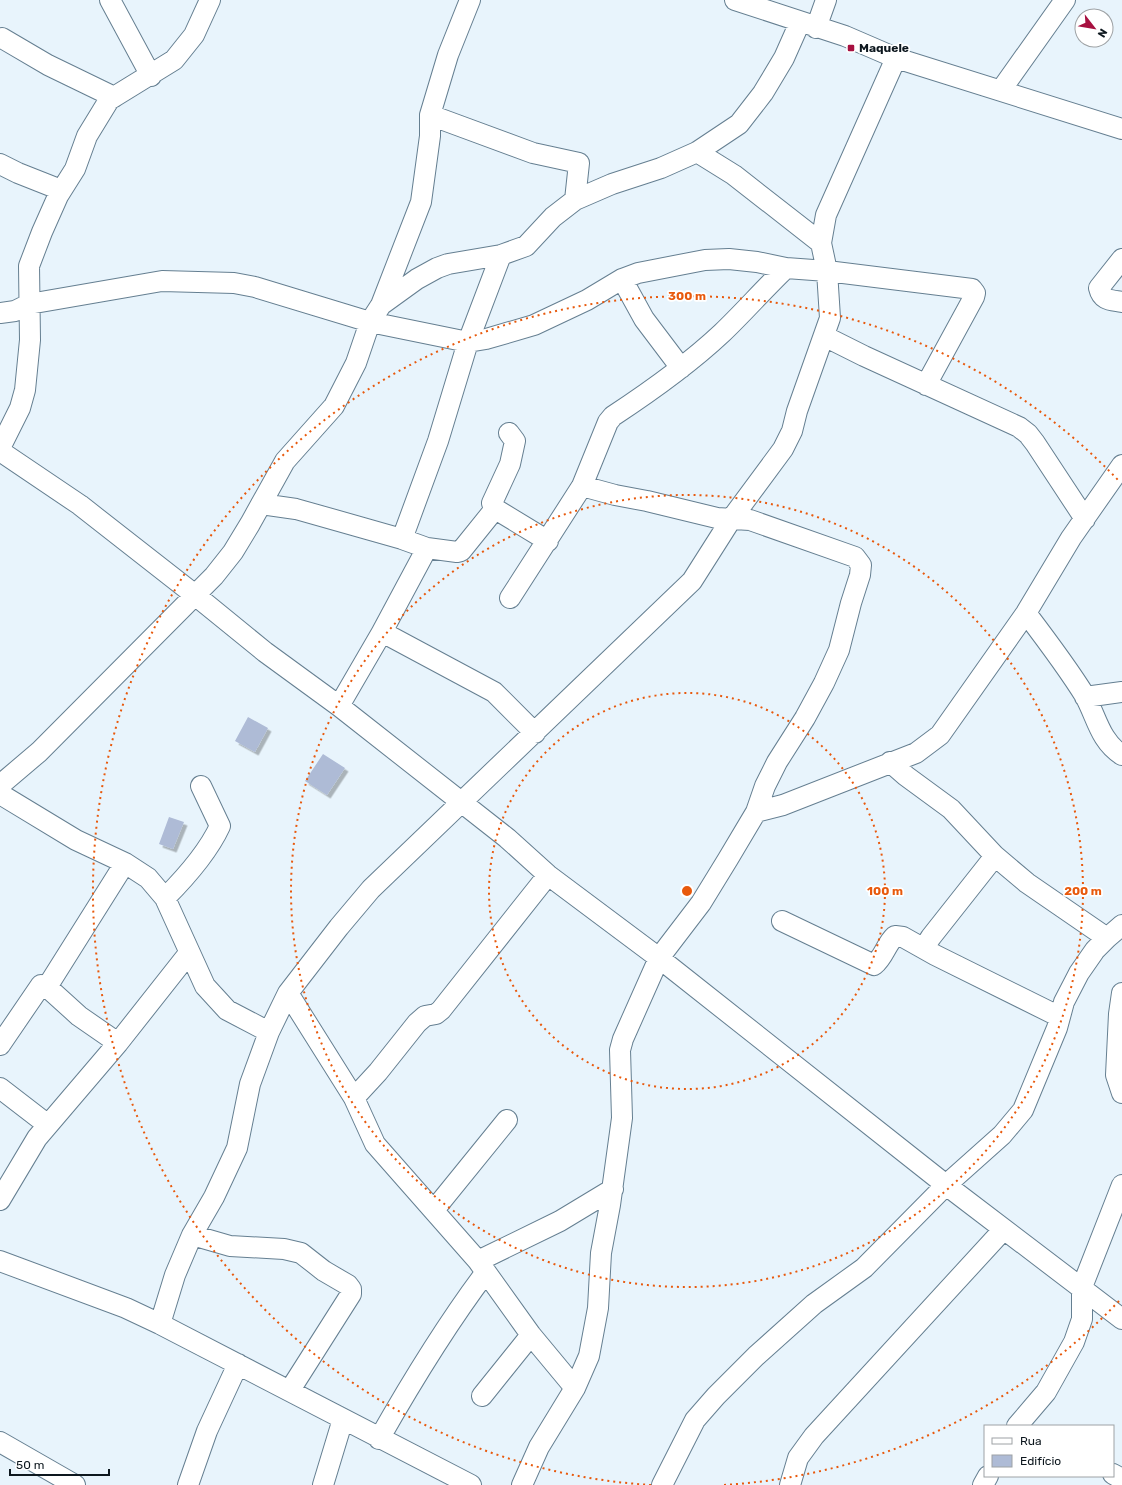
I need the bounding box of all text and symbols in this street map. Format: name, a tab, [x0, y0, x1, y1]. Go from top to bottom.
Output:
north arrow	[1074, 8, 1114, 48]
text: N	[1094, 26, 1110, 40]
place label: Maquele	[859, 41, 909, 55]
marker: Maquele	[846, 43, 856, 53]
text: 300 m	[668, 289, 706, 303]
centre of rings	[680, 884, 694, 898]
text: 100 m	[867, 884, 903, 898]
text: 200 m	[1064, 884, 1102, 898]
legend	[984, 1425, 1114, 1477]
text: Rua	[1020, 1434, 1042, 1448]
scale bar	[10, 1451, 109, 1477]
text: Edifício	[1020, 1454, 1061, 1468]
text: 50 m	[16, 1458, 44, 1472]

